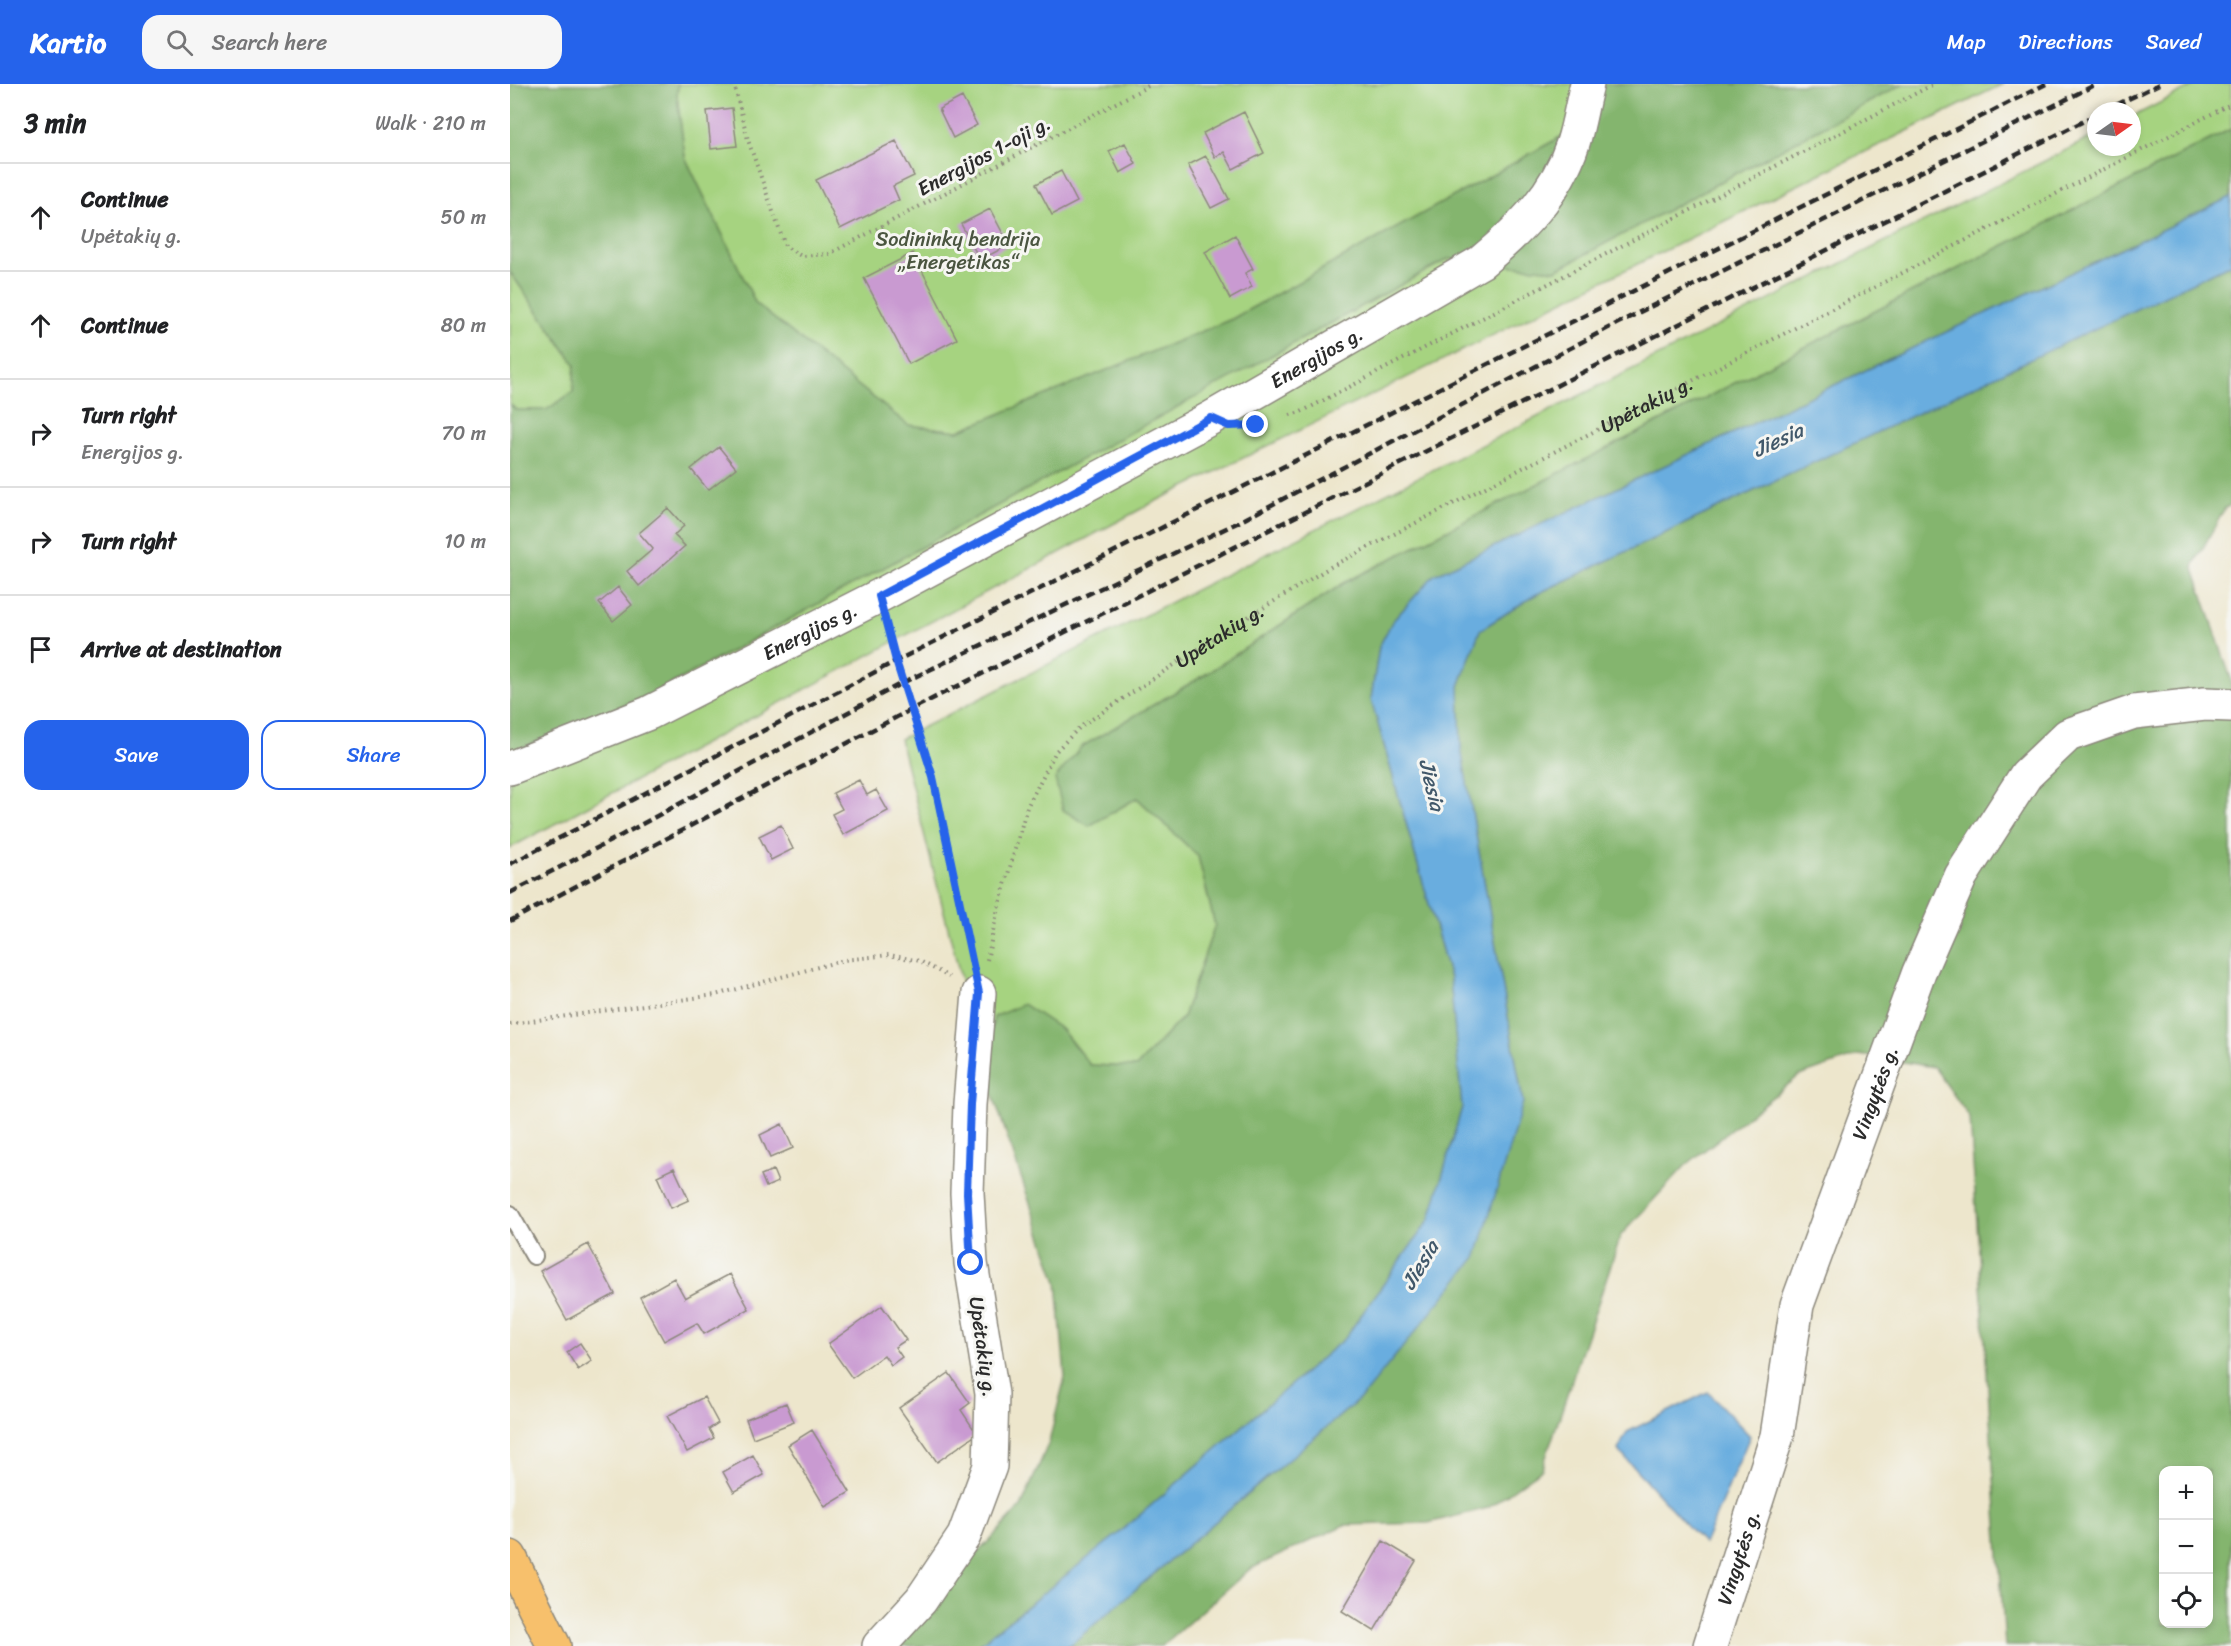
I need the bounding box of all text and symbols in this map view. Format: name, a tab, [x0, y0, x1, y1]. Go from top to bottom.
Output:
search box	[142, 15, 562, 69]
text: Kartio	[30, 18, 106, 67]
text: Search here	[211, 23, 327, 62]
text: Map	[1947, 23, 1985, 61]
text: Directions	[2018, 23, 2113, 61]
text: Saved	[2146, 23, 2201, 61]
icon: search	[163, 26, 196, 59]
text: 3 min	[24, 100, 86, 146]
north arrow	[2087, 102, 2141, 156]
text: Walk · 210 m	[375, 106, 486, 141]
street label: Energijos 1-oji g.	[911, 106, 1057, 206]
text: Continue	[81, 180, 169, 219]
text: 50 m	[441, 200, 486, 235]
icon: ahead	[24, 201, 57, 234]
text: Upėtakių g.	[81, 219, 182, 254]
park label: Sodininkų bendrija „Energetikas“	[876, 222, 1040, 280]
text: Continue	[81, 306, 169, 345]
text: 80 m	[441, 308, 486, 343]
icon: ahead	[24, 309, 57, 342]
street label: Energijos g.	[1263, 316, 1370, 398]
street label: Upėtakių g.	[1594, 366, 1700, 443]
text: Turn right	[81, 396, 176, 435]
route end	[1242, 411, 1268, 437]
water label: Jiesia	[1746, 411, 1811, 468]
text: 70 m	[441, 416, 486, 451]
icon: right	[24, 417, 57, 450]
text: Energijos g.	[81, 435, 184, 470]
text: Turn right	[81, 522, 176, 561]
text: 10 m	[444, 524, 486, 559]
icon: right	[24, 525, 57, 558]
street label: Energijos g.	[756, 592, 864, 670]
street label: Upėtakių g.	[1167, 594, 1271, 678]
text: Arrive at destination	[81, 630, 282, 669]
icon: arrive	[24, 633, 57, 666]
button: Save	[24, 720, 249, 790]
button: Share	[261, 720, 486, 790]
water label: Jiesia	[1408, 755, 1457, 816]
street label: Vingytės g.	[1841, 1041, 1908, 1145]
water label: Jiesia	[1390, 1231, 1451, 1297]
route start	[957, 1249, 983, 1275]
street label: Upėtakių g.	[959, 1295, 1007, 1399]
map controls	[2159, 1466, 2213, 1628]
button: +	[2159, 1466, 2213, 1520]
street label: Vingytės g.	[1707, 1505, 1770, 1609]
button: −	[2159, 1520, 2213, 1574]
button: locate	[2159, 1574, 2213, 1628]

